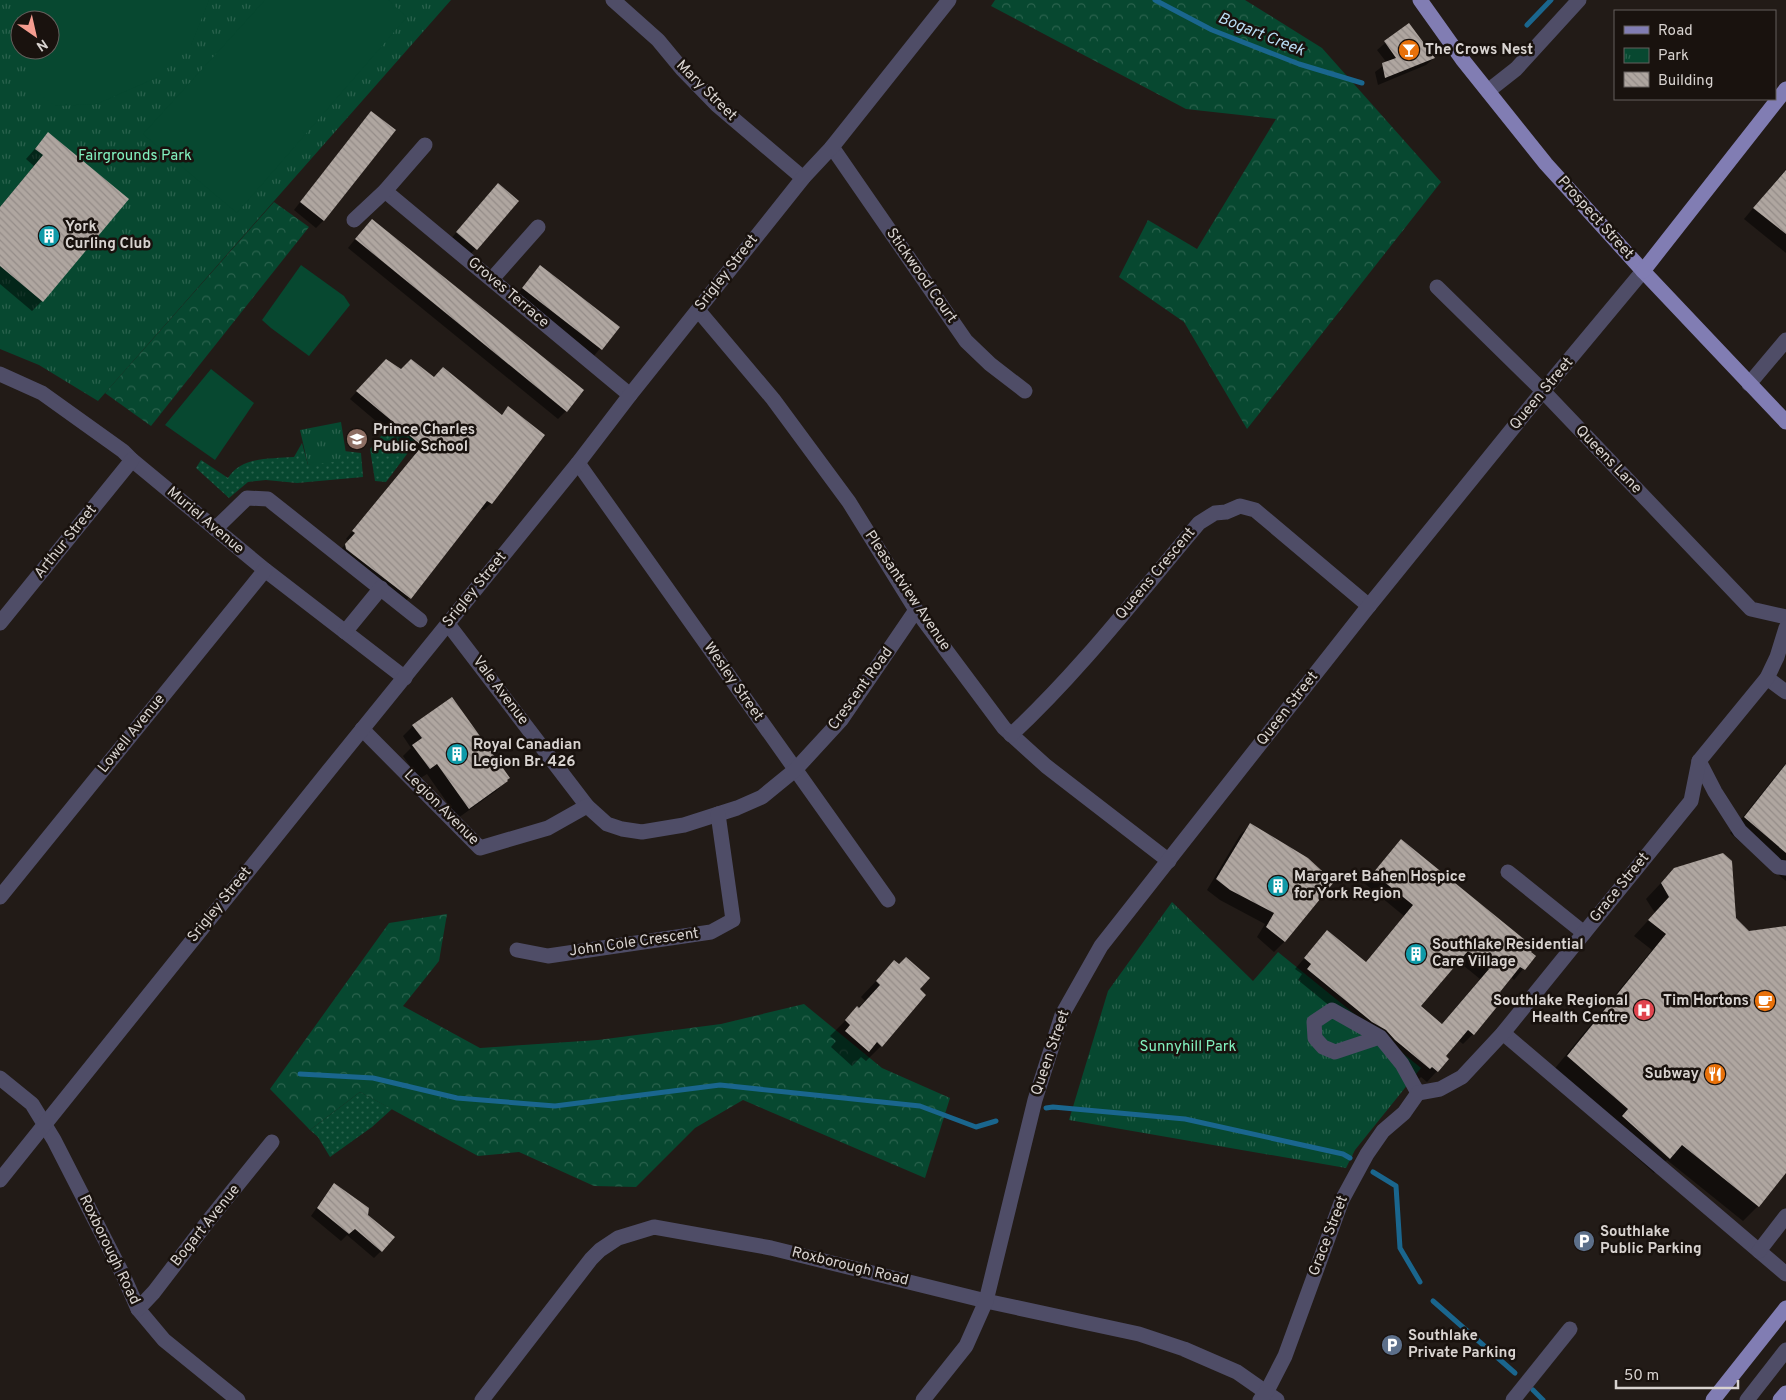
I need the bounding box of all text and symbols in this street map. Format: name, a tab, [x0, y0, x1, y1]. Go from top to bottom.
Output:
water label: Bogart Creek	[1215, 9, 1308, 62]
north arrow	[10, 10, 60, 60]
legend	[1614, 10, 1776, 100]
text: Road	[1658, 22, 1693, 41]
text: N	[33, 35, 50, 54]
bar icon: The Crows Nest	[1397, 38, 1421, 62]
place label: The Crows Nest	[1425, 41, 1533, 60]
text: Park	[1658, 47, 1689, 66]
street label: Mary Street	[672, 57, 740, 125]
text: Building	[1658, 72, 1713, 91]
park label: Fairgrounds Park	[78, 147, 192, 166]
street label: Prospect Street	[1553, 173, 1637, 263]
place label: York Curling Club	[65, 218, 151, 254]
building icon: York Curling Club	[37, 224, 61, 248]
street label: Stickwood Court	[881, 225, 961, 327]
street label: Srigley Street	[691, 231, 763, 315]
street label: Groves Terrace	[463, 253, 553, 333]
street label: Queen Street	[1506, 354, 1578, 434]
place label: Prince Charles Public School	[373, 421, 475, 457]
street label: Queens Lane	[1571, 422, 1645, 498]
school or university icon: Prince Charles Public School	[345, 427, 369, 451]
street label: Muriel Avenue	[162, 483, 248, 559]
street label: Arthur Street	[31, 501, 101, 583]
street label: Queens Crescent	[1112, 524, 1200, 624]
street label: Pleasantview Avenue	[860, 527, 954, 655]
street label: Srigley Street	[439, 548, 511, 632]
street label: Wesley Street	[699, 639, 767, 725]
street label: Crescent Road	[825, 644, 897, 734]
street label: Vale Avenue	[468, 653, 532, 729]
street label: Queen Street	[1253, 668, 1323, 750]
street label: Lowell Avenue	[94, 691, 170, 777]
place label: Royal Canadian Legion Br. 426	[473, 736, 581, 772]
building icon: Royal Canadian Legion Br. 426	[445, 742, 469, 766]
street label: Legion Avenue	[399, 766, 483, 850]
street label: Grace Street	[1586, 849, 1654, 927]
street label: Srigley Street	[184, 863, 256, 947]
place label: Margaret Bahen Hospice for York Region	[1294, 868, 1466, 904]
building icon: Margaret Bahen Hospice for York Region	[1266, 874, 1290, 898]
street label: John Cole Crescent	[568, 925, 700, 961]
place label: Southlake Residential Care Village	[1432, 936, 1584, 972]
building icon: Southlake Residential Care Village	[1404, 942, 1428, 966]
cafe icon: Tim Hortons	[1753, 989, 1777, 1013]
place label: Southlake Regional Health Centre	[1493, 992, 1628, 1028]
place label: Tim Hortons	[1663, 992, 1749, 1011]
hospital icon: Southlake Regional Health Centre	[1632, 998, 1656, 1022]
street label: Queen Street	[1028, 1008, 1074, 1098]
park label: Sunnyhill Park	[1139, 1038, 1237, 1057]
restaurant icon: Subway	[1703, 1062, 1727, 1086]
place label: Subway	[1645, 1065, 1699, 1084]
street label: Bogart Avenue	[167, 1181, 245, 1271]
street label: Roxborough Road	[74, 1192, 144, 1308]
street label: Grace Street	[1305, 1193, 1353, 1279]
place label: Southlake Public Parking	[1600, 1223, 1702, 1259]
parking icon: Southlake Public Parking	[1572, 1229, 1596, 1253]
street label: Roxborough Road	[790, 1243, 910, 1291]
place label: Southlake Private Parking	[1408, 1327, 1516, 1363]
parking icon: Southlake Private Parking	[1380, 1333, 1404, 1357]
scale bar	[1616, 1358, 1738, 1390]
text: 50 m	[1624, 1367, 1659, 1386]

